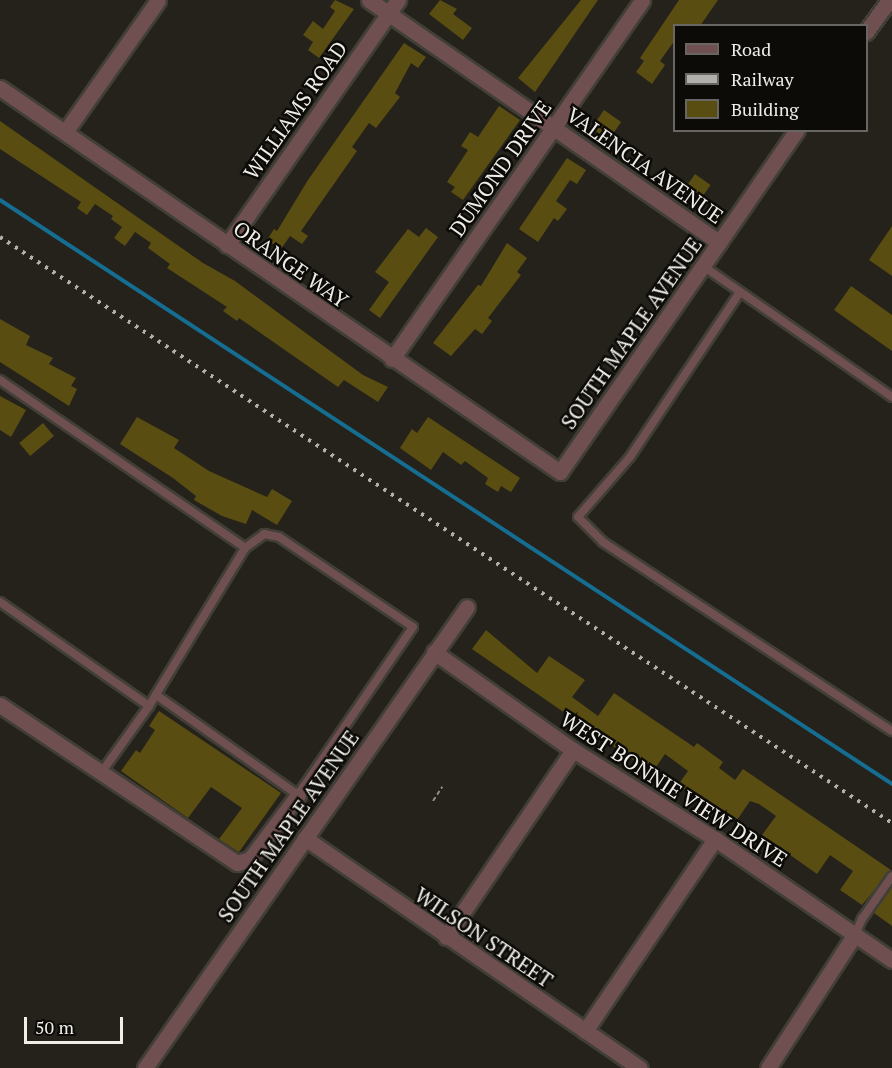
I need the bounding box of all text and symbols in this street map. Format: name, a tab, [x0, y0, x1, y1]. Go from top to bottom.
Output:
legend	[673, 24, 868, 132]
street label: WILLIAMS ROAD	[238, 36, 352, 184]
text: Road	[731, 37, 771, 61]
text: Railway	[731, 67, 794, 91]
street label: DUMOND DRIVE	[444, 95, 556, 241]
text: Building	[731, 97, 799, 121]
street label: VALENCIA AVENUE	[561, 101, 729, 229]
street label: ORANGE WAY	[229, 215, 353, 313]
street label: SOUTH MAPLE AVENUE	[555, 232, 707, 434]
street label: WEST BONNIE VIEW DRIVE	[556, 706, 792, 872]
street label: SOUTH MAPLE AVENUE	[212, 725, 364, 927]
street label: WILSON STREET	[410, 882, 558, 992]
scale bar	[27, 1005, 126, 1043]
text: 50 m	[35, 1015, 74, 1039]

